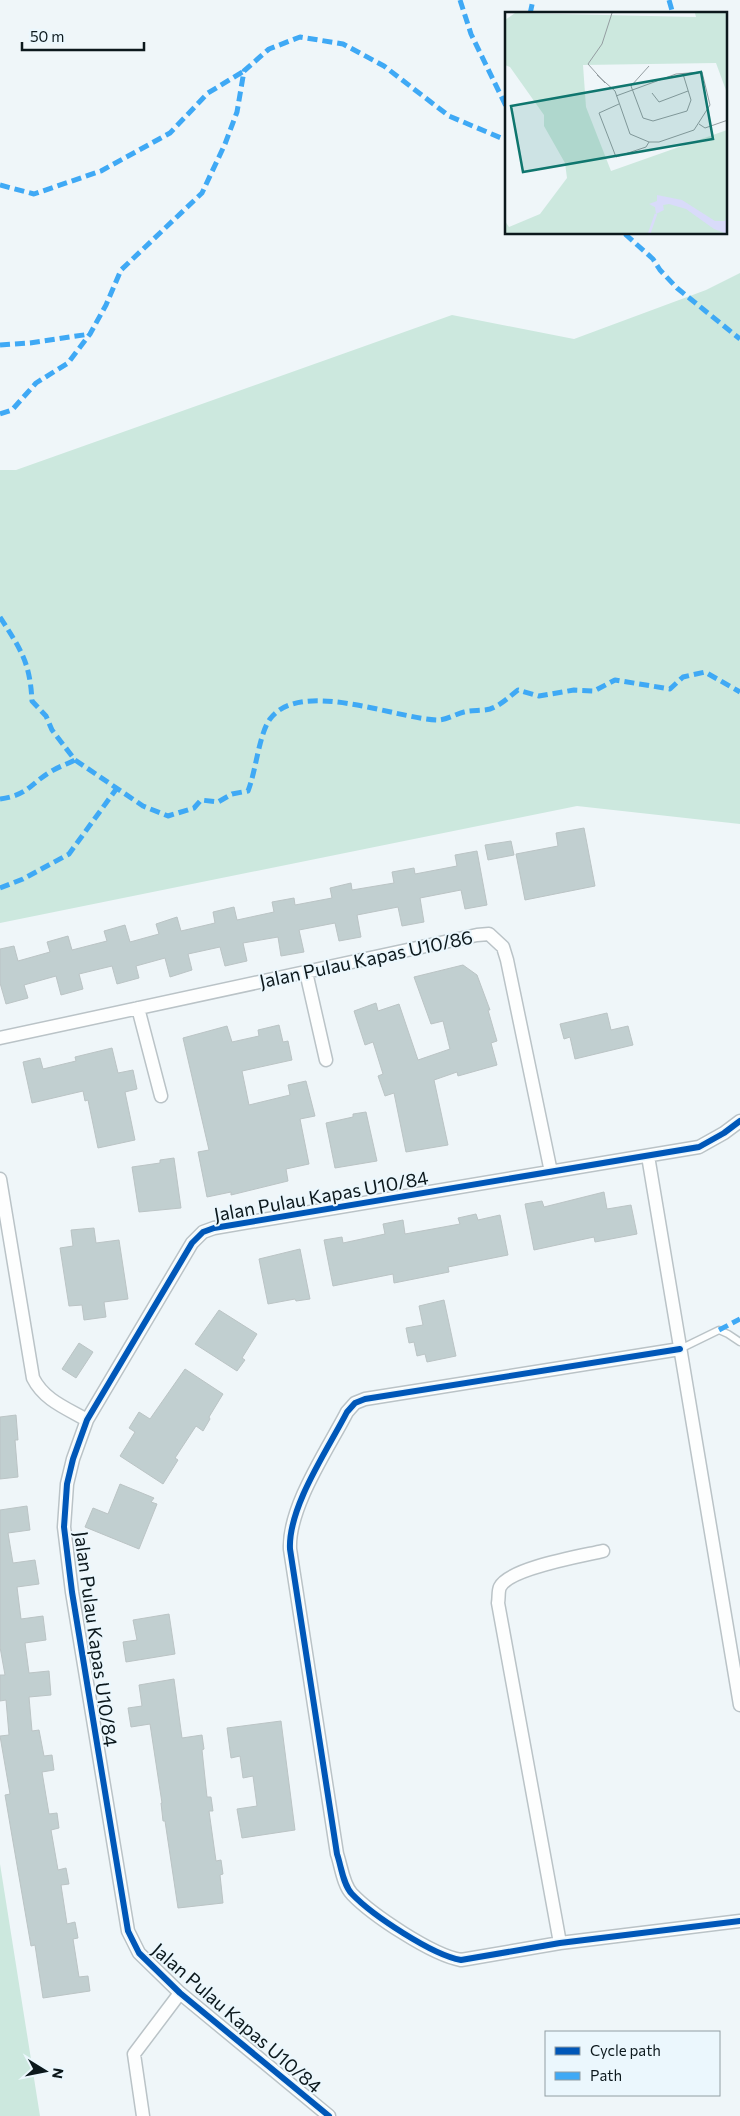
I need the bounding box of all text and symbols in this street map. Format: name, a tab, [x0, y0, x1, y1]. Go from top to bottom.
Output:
inset map	[505, 12, 728, 235]
scale bar	[22, 20, 145, 52]
text: 50 m	[30, 27, 64, 45]
street label: Jalan Pulau Kapas U10/86	[257, 925, 475, 992]
street label: Jalan Pulau Kapas U10/84	[212, 1165, 430, 1226]
street label: Jalan Pulau Kapas U10/84	[70, 1530, 123, 1748]
street label: Jalan Pulau Kapas U10/84	[148, 1938, 327, 2098]
legend	[545, 2031, 720, 2096]
text: Cycle path	[590, 2041, 661, 2059]
north arrow	[20, 2046, 70, 2096]
text: Path	[590, 2066, 622, 2084]
text: N	[49, 2067, 68, 2080]

